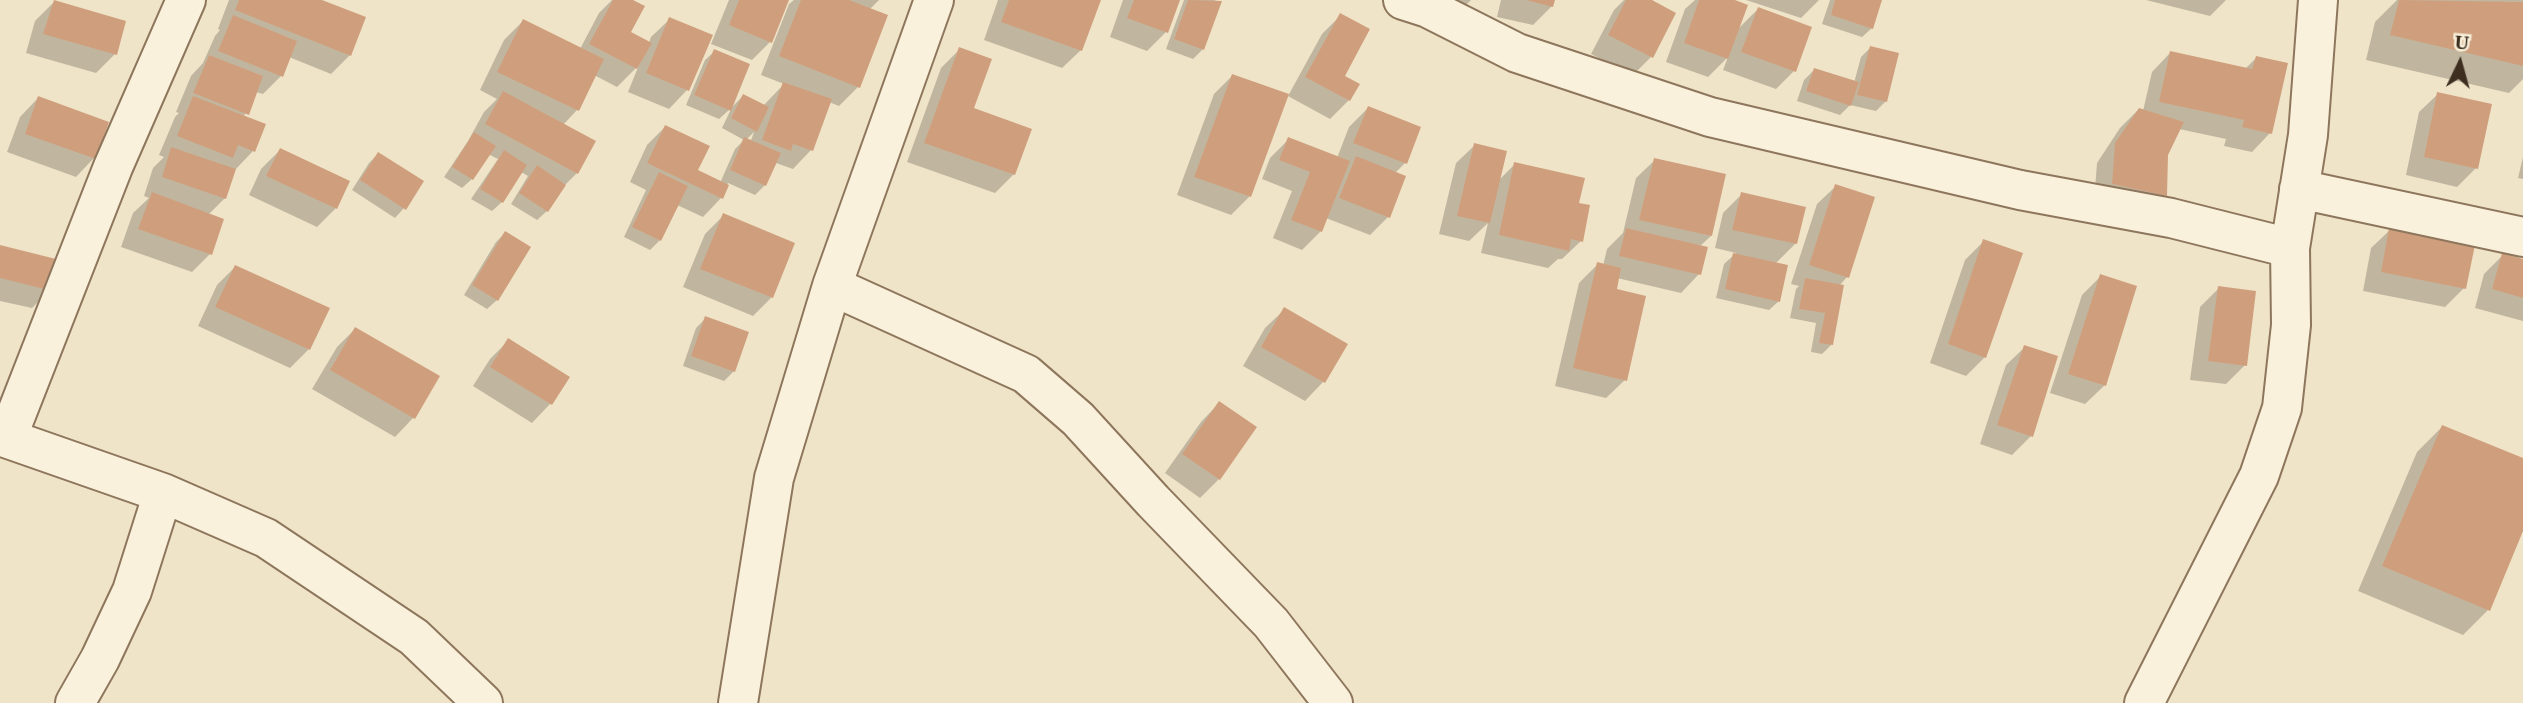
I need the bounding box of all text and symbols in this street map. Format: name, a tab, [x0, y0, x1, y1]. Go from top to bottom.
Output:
north arrow	[2425, 28, 2495, 98]
text: U	[2453, 29, 2470, 55]

